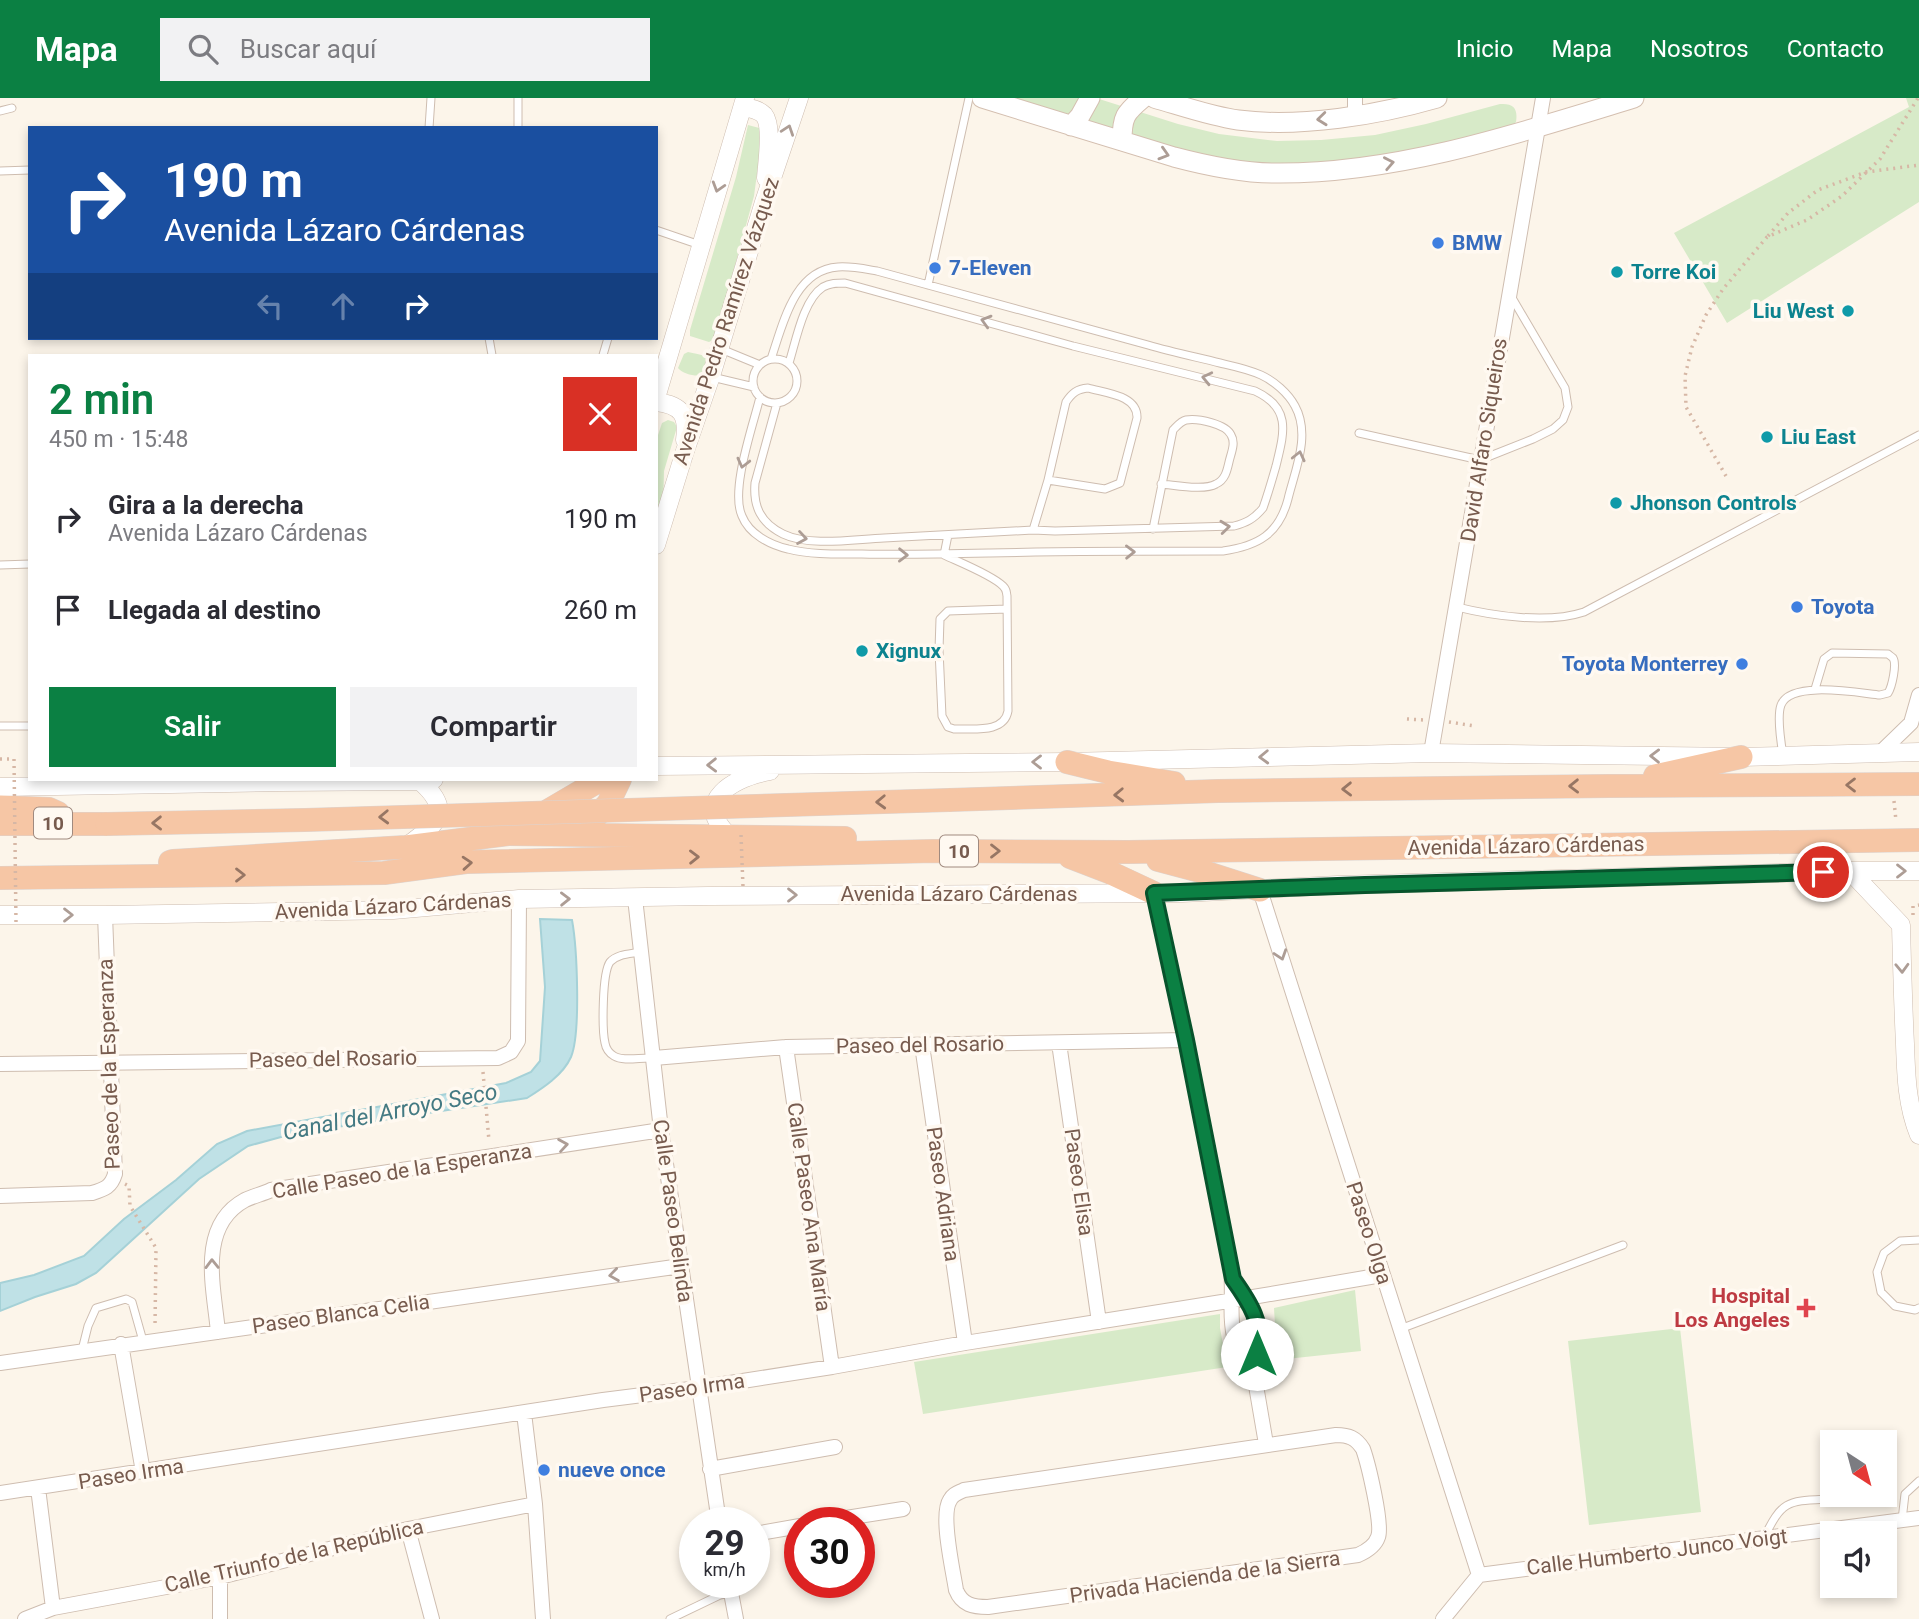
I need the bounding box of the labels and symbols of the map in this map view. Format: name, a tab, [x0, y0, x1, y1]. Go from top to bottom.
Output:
one-way arrow	[1317, 111, 1328, 126]
one-way arrow	[780, 124, 794, 136]
one-way arrow	[1158, 146, 1170, 161]
one-way arrow	[1383, 156, 1395, 171]
street label: Avenida Pedro Ramírez Vázquez	[668, 174, 784, 468]
one-way arrow	[712, 181, 727, 193]
place label: BMW	[1452, 231, 1503, 255]
marker: BMW	[1430, 235, 1446, 251]
place label: 7-Eleven	[949, 256, 1032, 280]
marker: 7-Eleven	[927, 260, 943, 276]
place label: Torre Koi	[1631, 260, 1716, 284]
marker: Torre Koi	[1609, 264, 1625, 280]
place label: Liu West	[1753, 299, 1834, 323]
marker: Liu West	[1840, 303, 1856, 319]
one-way arrow	[980, 315, 992, 330]
street label: David Alfaro Siqueiros	[1456, 336, 1512, 544]
one-way arrow	[1201, 372, 1213, 386]
place label: Liu East	[1781, 425, 1856, 449]
marker: Liu East	[1759, 429, 1775, 445]
one-way arrow	[1290, 450, 1305, 462]
one-way arrow	[737, 457, 751, 469]
place label: Jhonson Controls	[1630, 491, 1797, 515]
marker: Jhonson Controls	[1608, 495, 1624, 511]
one-way arrow	[1220, 520, 1231, 535]
one-way arrow	[796, 530, 808, 545]
one-way arrow	[1125, 544, 1136, 559]
one-way arrow	[898, 547, 908, 563]
place label: Toyota	[1811, 595, 1875, 619]
marker: Toyota	[1789, 599, 1805, 615]
place label: Xignux	[876, 639, 941, 663]
marker: Xignux	[854, 643, 870, 659]
place label: Toyota Monterrey	[1562, 652, 1728, 676]
marker: Toyota Monterrey	[1734, 656, 1750, 672]
one-way arrow	[1649, 748, 1660, 764]
one-way arrow	[1259, 749, 1269, 765]
one-way arrow	[1031, 754, 1042, 770]
one-way arrow	[706, 757, 716, 773]
one-way arrow	[1845, 777, 1856, 793]
one-way arrow	[1569, 778, 1579, 794]
one-way arrow	[1341, 782, 1352, 797]
one-way arrow	[1114, 787, 1125, 802]
one-way arrow	[875, 795, 886, 810]
road number: 10	[34, 808, 72, 838]
one-way arrow	[378, 809, 389, 825]
one-way arrow	[151, 815, 161, 831]
street label: Avenida Lázaro Cárdenas	[1407, 832, 1645, 860]
road number: 10	[940, 836, 978, 866]
pin	[1793, 842, 1853, 902]
one-way arrow	[990, 843, 1001, 859]
one-way arrow	[689, 849, 700, 864]
one-way arrow	[461, 856, 472, 871]
one-way arrow	[1897, 863, 1907, 879]
one-way arrow	[235, 867, 245, 883]
street label: Avenida Lázaro Cárdenas	[840, 882, 1078, 906]
street label: Avenida Lázaro Cárdenas	[274, 888, 512, 924]
one-way arrow	[787, 888, 798, 903]
one-way arrow	[560, 891, 570, 907]
one-way arrow	[63, 907, 74, 923]
one-way arrow	[1273, 948, 1287, 961]
street label: Paseo de la Esperanza	[93, 958, 125, 1170]
one-way arrow	[1895, 963, 1910, 974]
street label: Paseo del Rosario	[836, 1032, 1004, 1058]
street label: Paseo del Rosario	[249, 1046, 417, 1072]
water label: Canal del Arroyo Seco	[280, 1078, 500, 1146]
street label: Calle Paseo Ana María	[782, 1101, 836, 1313]
street label: Calle Paseo Belinda	[648, 1118, 698, 1304]
street label: Paseo Adriana	[922, 1125, 964, 1263]
street label: Paseo Elisa	[1060, 1127, 1098, 1237]
one-way arrow	[557, 1138, 569, 1153]
street label: Calle Paseo de la Esperanza	[270, 1139, 534, 1203]
street label: Paseo Olga	[1341, 1179, 1397, 1287]
one-way arrow	[205, 1258, 220, 1269]
one-way arrow	[608, 1267, 619, 1282]
place label: Hospital Los Angeles	[1674, 1284, 1790, 1332]
street label: Paseo Blanca Celia	[251, 1290, 431, 1338]
marker: Hospital Los Angeles	[1796, 1298, 1816, 1318]
position arrow	[1220, 1317, 1294, 1391]
street label: Paseo Irma	[638, 1369, 746, 1407]
north arrow	[1820, 1430, 1897, 1507]
street label: Paseo Irma	[77, 1454, 185, 1494]
place label: nueve once	[558, 1458, 666, 1482]
marker: nueve once	[536, 1462, 552, 1478]
speed limit sign: 30	[784, 1507, 875, 1598]
street label: Calle Triunfo de la República	[162, 1515, 426, 1597]
street label: Calle Humberto Junco Voigt	[1525, 1524, 1789, 1580]
street label: Privada Hacienda de la Sierra	[1068, 1546, 1342, 1608]

